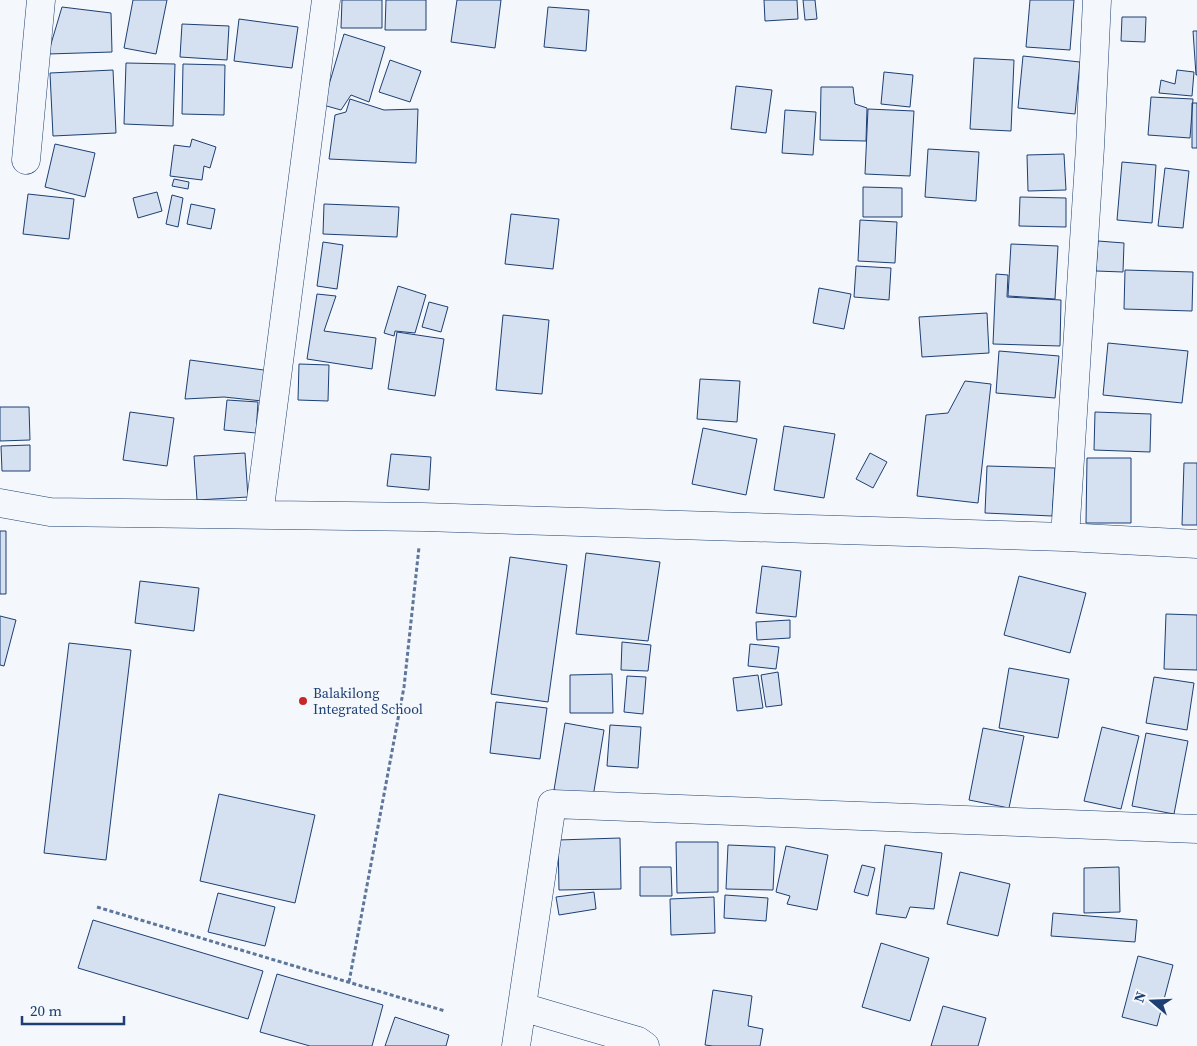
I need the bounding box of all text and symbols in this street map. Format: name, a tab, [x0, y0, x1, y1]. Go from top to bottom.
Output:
place label: Balakilong Integrated School	[313, 683, 423, 719]
marker: Balakilong Integrated School	[297, 695, 309, 707]
north arrow	[1127, 976, 1177, 1026]
text: N	[1129, 989, 1151, 1005]
scale bar	[22, 994, 125, 1026]
text: 20 m	[30, 1000, 62, 1021]

